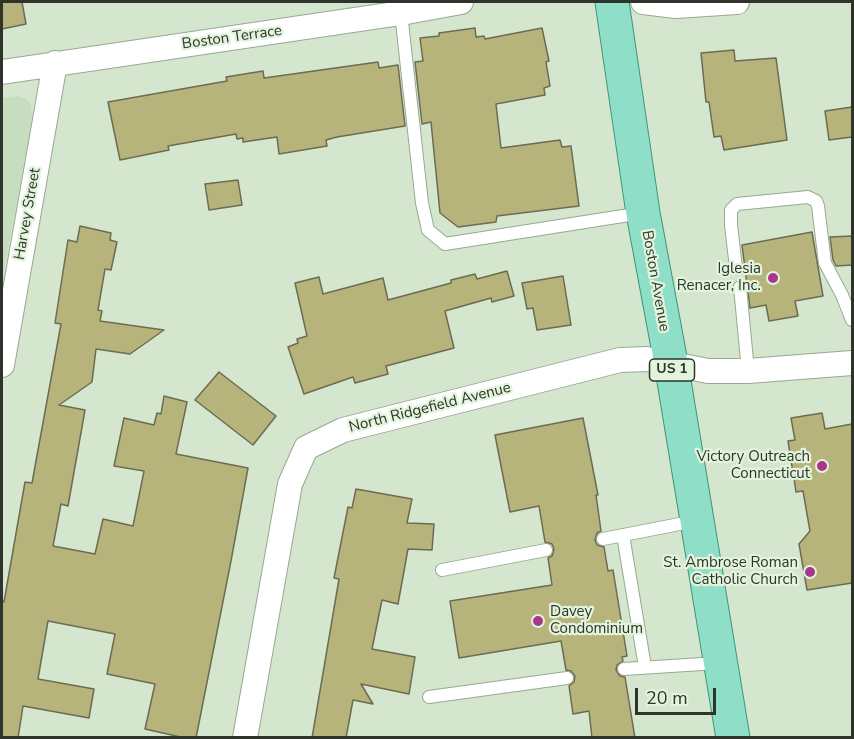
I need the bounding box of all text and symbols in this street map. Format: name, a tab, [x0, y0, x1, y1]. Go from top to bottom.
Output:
street label: Boston Terrace	[181, 22, 283, 54]
street label: Harvey Street	[11, 167, 45, 261]
street label: Boston Avenue	[637, 229, 673, 333]
place label: Iglesia Renacer, Inc.	[677, 260, 761, 295]
marker: Iglesia Renacer, Inc.	[766, 271, 780, 285]
road number: US 1	[650, 359, 694, 381]
street label: North Ridgefield Avenue	[347, 379, 513, 437]
place label: Victory Outreach Connecticut	[696, 448, 810, 483]
marker: Victory Outreach Connecticut	[815, 459, 829, 473]
place label: St. Ambrose Roman Catholic Church	[663, 554, 798, 589]
marker: St. Ambrose Roman Catholic Church	[803, 565, 817, 579]
place label: Davey Condominium	[550, 603, 643, 638]
marker: Davey Condominium	[531, 614, 545, 628]
scale bar	[638, 676, 719, 714]
text: 20 m	[646, 686, 688, 710]

